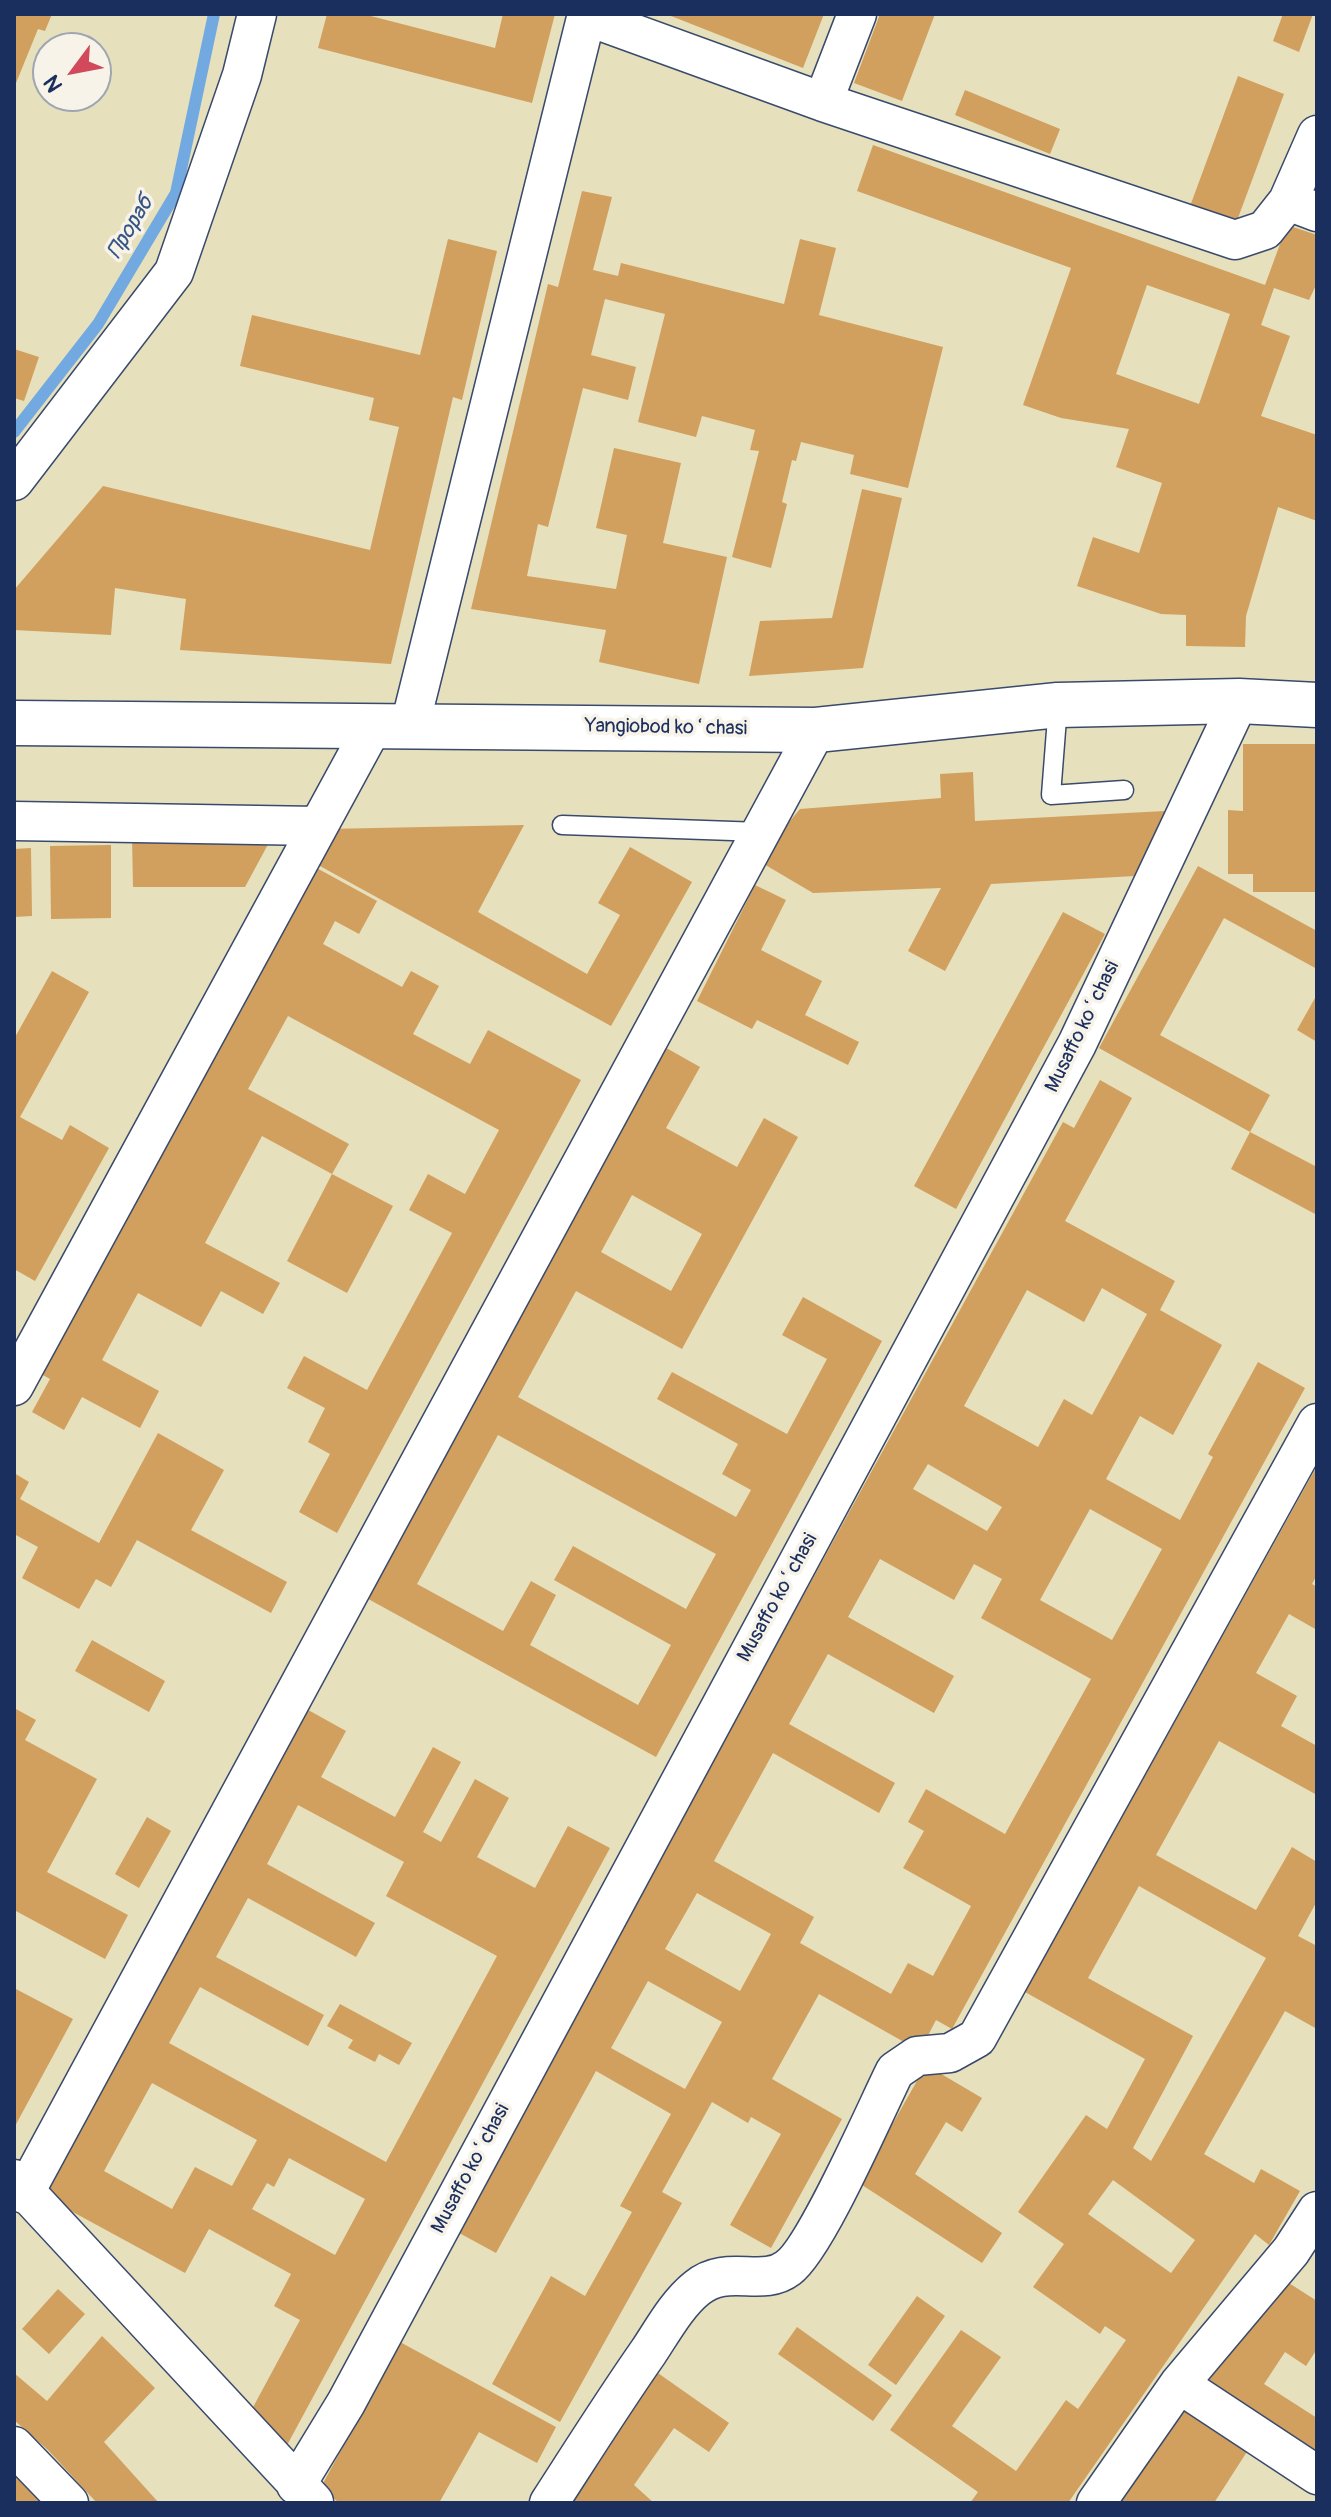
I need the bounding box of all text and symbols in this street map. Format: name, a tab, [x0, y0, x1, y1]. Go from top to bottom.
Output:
north arrow	[32, 32, 112, 112]
text: N	[38, 70, 69, 97]
water label: Прораб	[102, 192, 160, 264]
street label: Yangiobod koʻchasi	[585, 715, 747, 741]
street label: Musaffo koʻchasi	[1041, 957, 1125, 1097]
street label: Musaffo koʻchasi	[733, 1530, 823, 1666]
street label: Musaffo koʻchasi	[427, 2100, 515, 2238]

